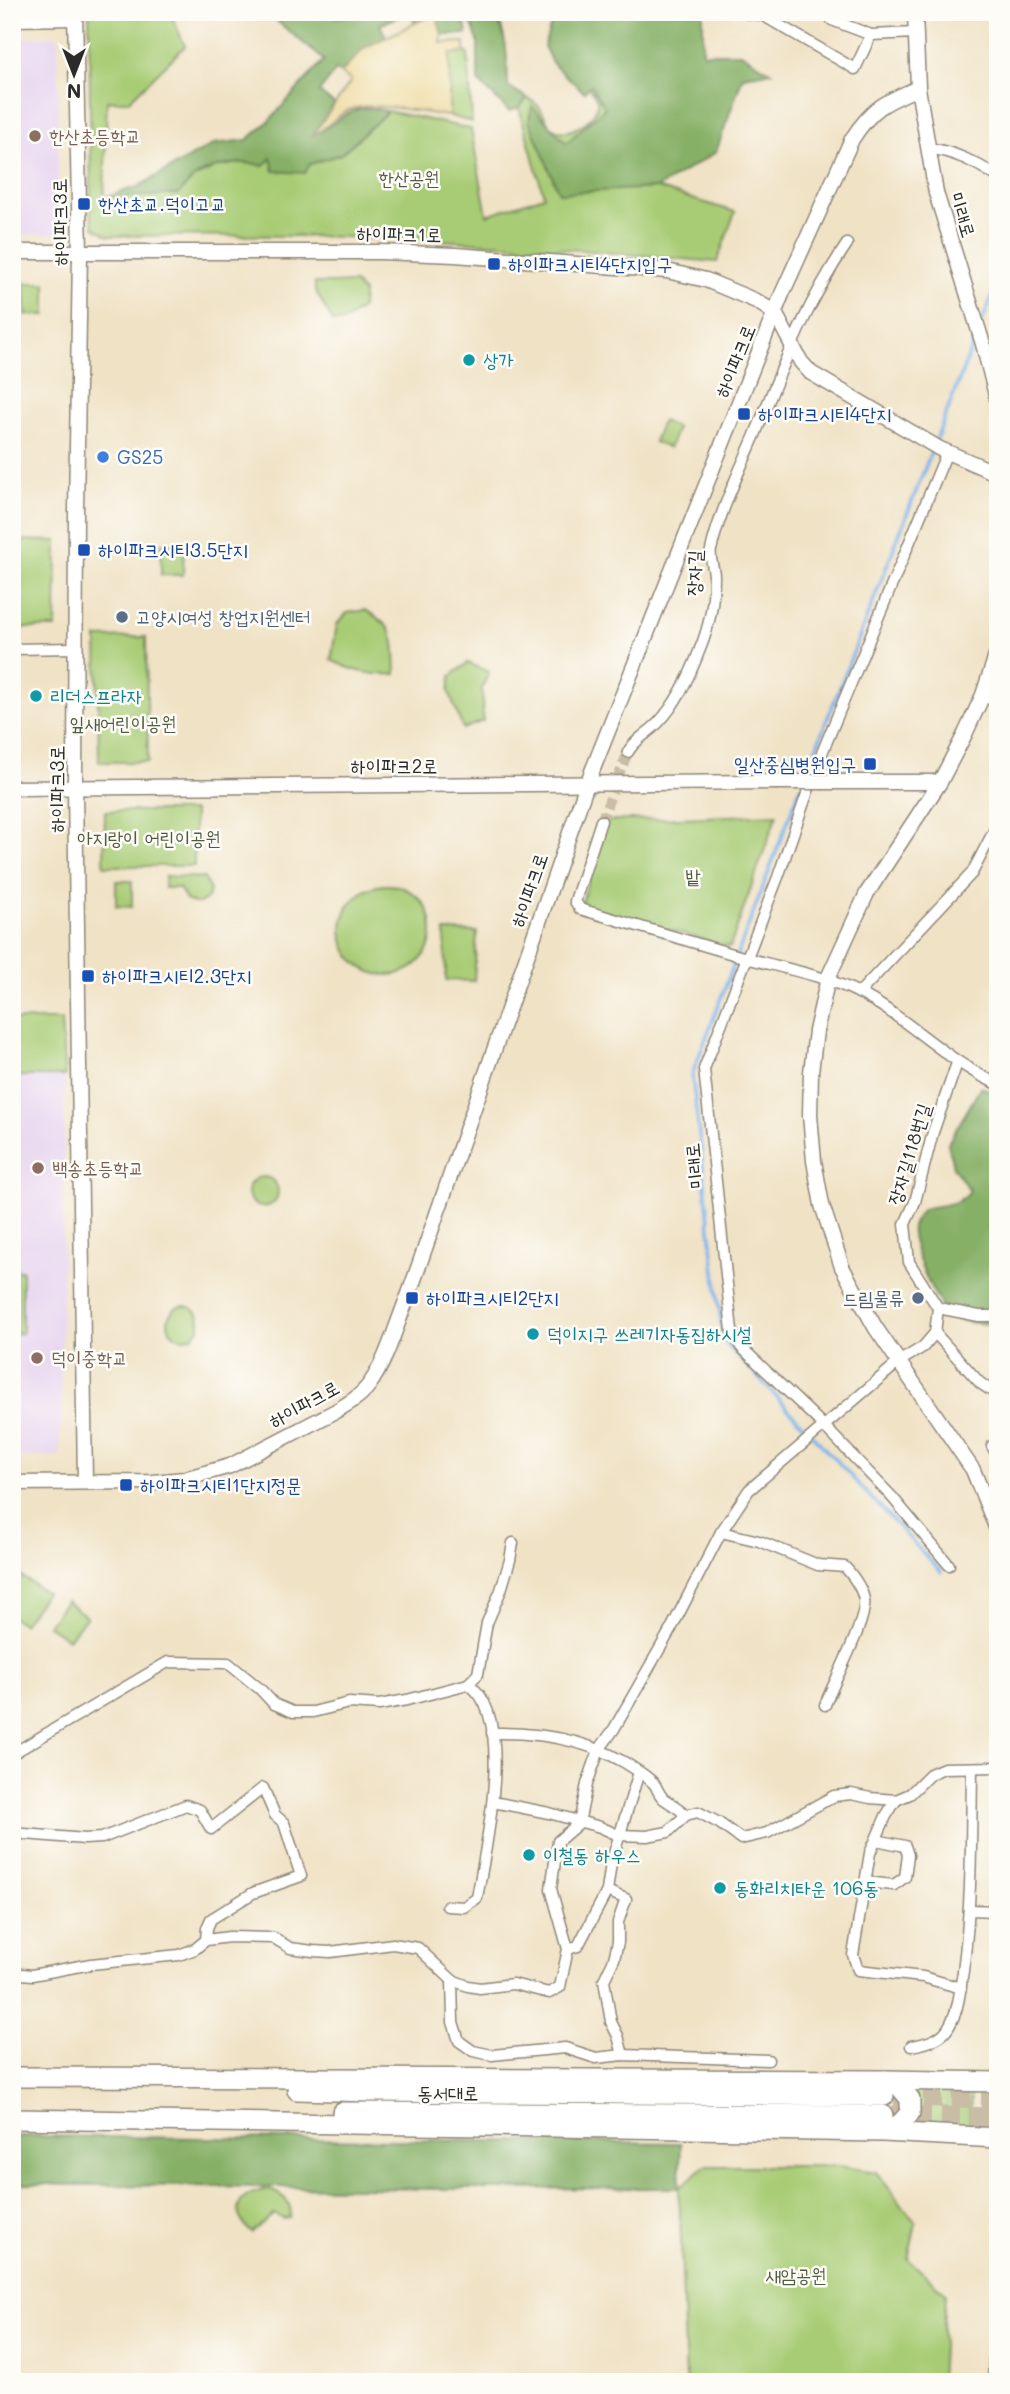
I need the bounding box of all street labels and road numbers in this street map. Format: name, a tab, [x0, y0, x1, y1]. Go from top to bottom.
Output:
street label: 하이파크3로	[46, 178, 73, 266]
street label: 미래로	[945, 189, 982, 240]
street label: 하이파크1로	[356, 220, 442, 247]
street label: 하이파크로	[709, 321, 760, 401]
street label: 장자길	[680, 550, 707, 596]
street label: 하이파크3로	[44, 745, 69, 833]
street label: 하이파크2로	[350, 753, 438, 778]
street label: 하이파크로	[504, 850, 553, 930]
street label: 장자길118번길	[881, 1100, 936, 1208]
street label: 미래로	[679, 1142, 708, 1190]
street label: 하이파크로	[264, 1374, 343, 1433]
street label: 동서대로	[417, 2080, 479, 2105]

